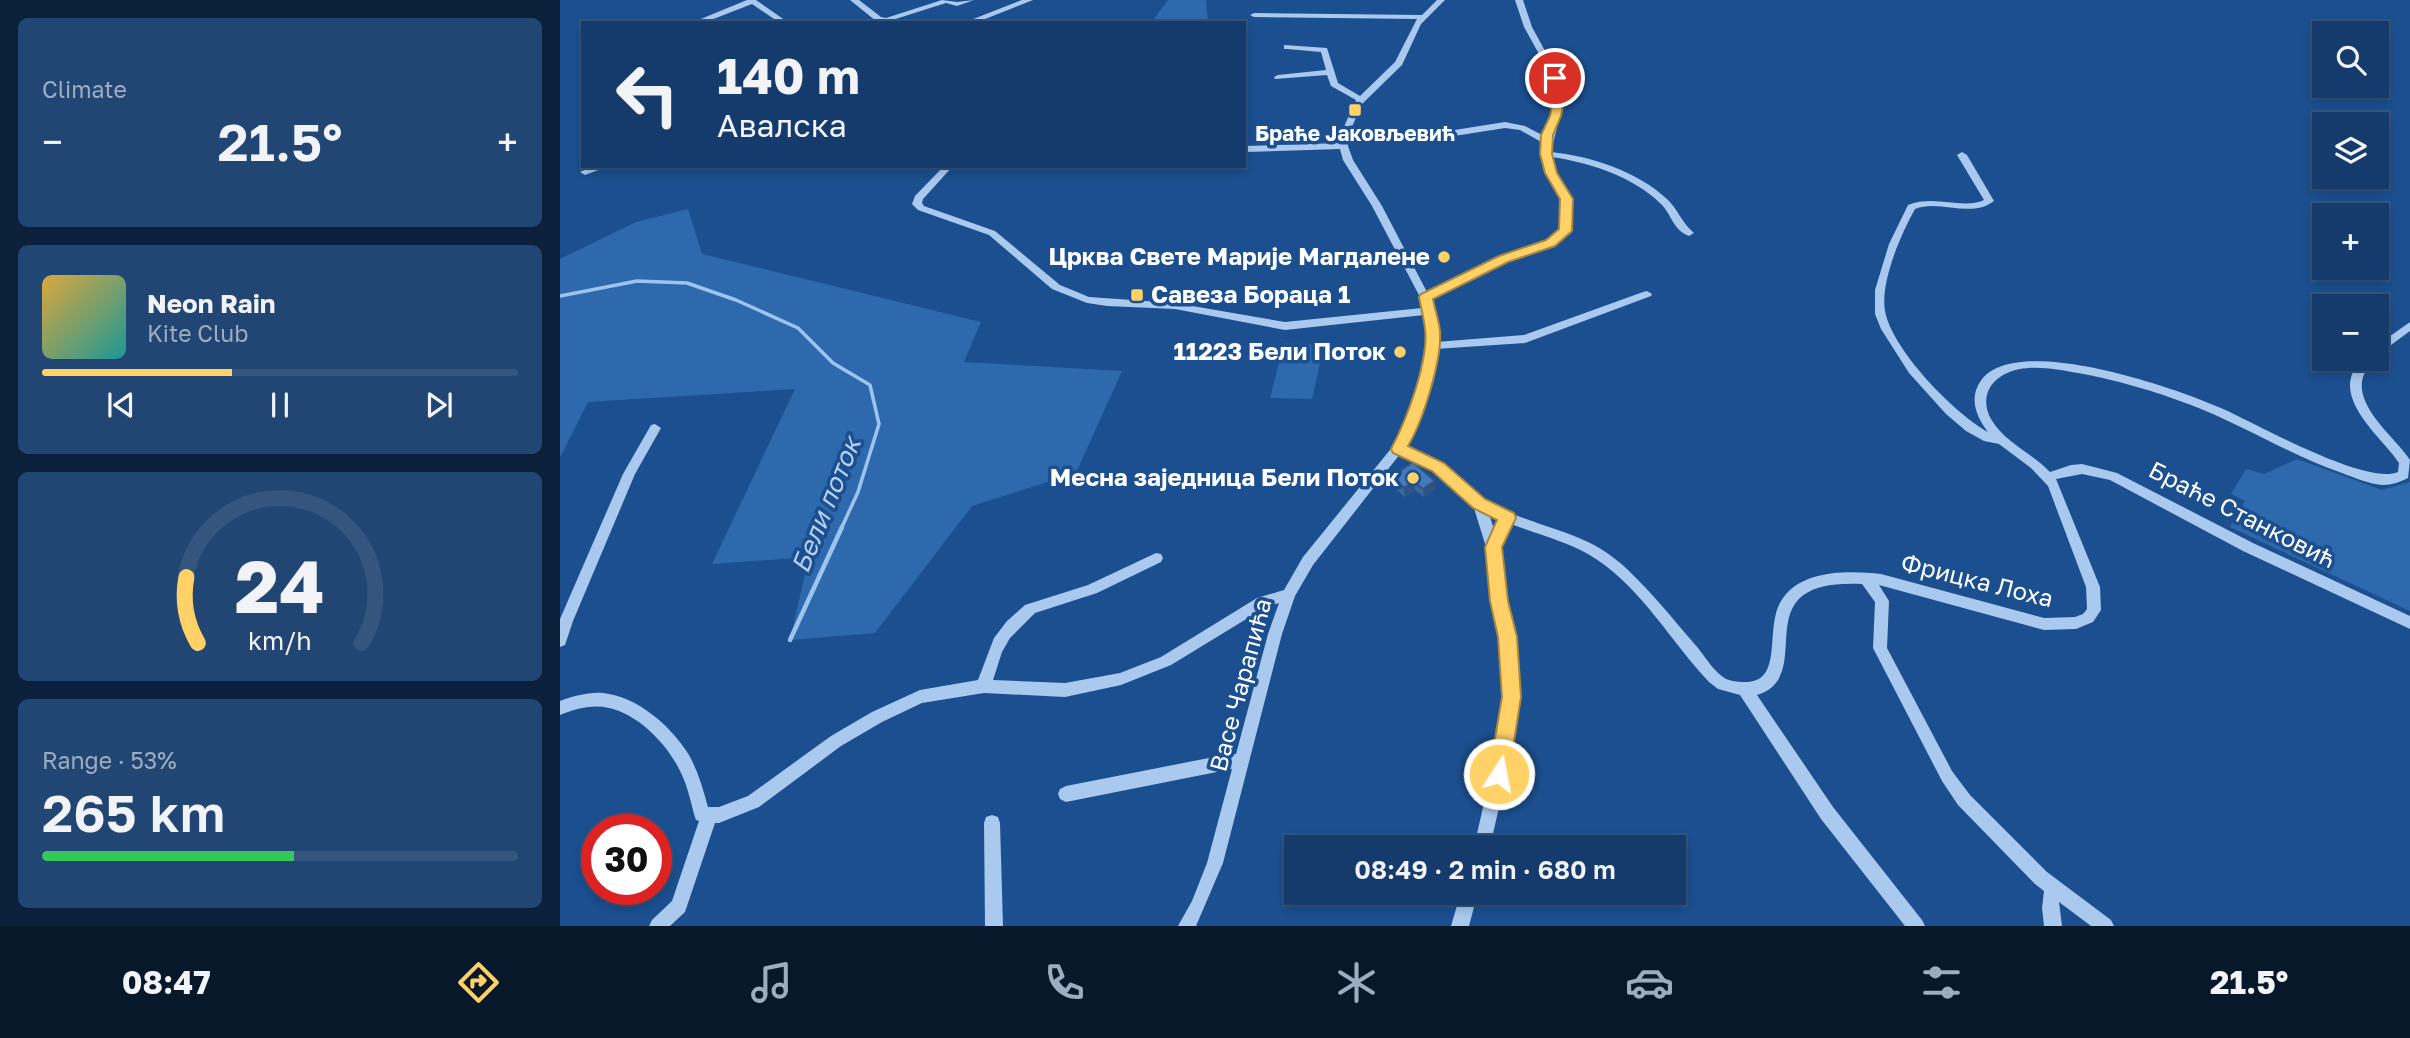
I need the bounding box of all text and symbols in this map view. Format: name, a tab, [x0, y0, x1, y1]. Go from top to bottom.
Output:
map controls	[2312, 21, 2389, 371]
button: search	[2312, 21, 2389, 98]
text: 140 m	[717, 46, 860, 105]
pin	[1525, 48, 1585, 108]
icon: left	[602, 49, 693, 140]
icon: arrive	[1536, 59, 1574, 97]
text: Climate	[42, 75, 127, 103]
marker: Браће Јаковљевић	[1347, 102, 1363, 118]
text: Авалска	[717, 106, 847, 144]
text: 21.5°	[218, 110, 342, 172]
button: layers	[2312, 112, 2389, 189]
text: −	[42, 119, 63, 164]
text: +	[497, 119, 518, 164]
place label: Браће Јаковљевић	[1255, 120, 1455, 146]
button: +	[2312, 203, 2389, 280]
place label: Црква Свете Марије Магдалене	[1048, 241, 1430, 270]
marker: Црква Свете Марије Магдалене	[1436, 249, 1452, 265]
place label: Савеза Бораца 1	[1151, 279, 1350, 308]
marker: Савеза Бораца 1	[1129, 287, 1145, 303]
text: Neon Rain	[147, 288, 276, 319]
button: −	[2312, 294, 2389, 371]
text: Kite Club	[147, 319, 248, 347]
place label: 11223 Бели Поток	[1173, 336, 1386, 365]
marker: 11223 Бели Поток	[1392, 344, 1408, 360]
icon: previous	[102, 386, 140, 424]
icon: pause	[261, 386, 299, 424]
icon: next	[420, 386, 458, 424]
water label: Бели поток	[784, 430, 868, 577]
street label: Браће Станковић	[2144, 454, 2341, 573]
place label: Месна заједница Бели Поток	[1050, 462, 1399, 491]
marker: Месна заједница Бели Поток	[1405, 470, 1421, 486]
text: 24	[235, 542, 325, 629]
street label: Фрицка Лоха	[1898, 547, 2056, 612]
street label: Васе Чарапића	[1202, 595, 1277, 774]
text: km/h	[248, 624, 312, 655]
position arrow	[1462, 737, 1536, 811]
text: Range · 53%	[42, 746, 177, 774]
text: 265 km	[42, 781, 225, 843]
speed limit sign: 30	[581, 814, 672, 905]
text: 08:49 · 2 min · 680 m	[1354, 854, 1616, 885]
icon: directions	[454, 958, 503, 1007]
icon: music	[747, 958, 796, 1007]
icon: phone	[1040, 958, 1089, 1007]
icon: climate	[1332, 958, 1381, 1007]
icon: car	[1625, 958, 1674, 1007]
icon: filters	[1917, 958, 1966, 1007]
text: 08:47	[122, 963, 211, 1001]
text: 21.5°	[2210, 963, 2288, 1001]

